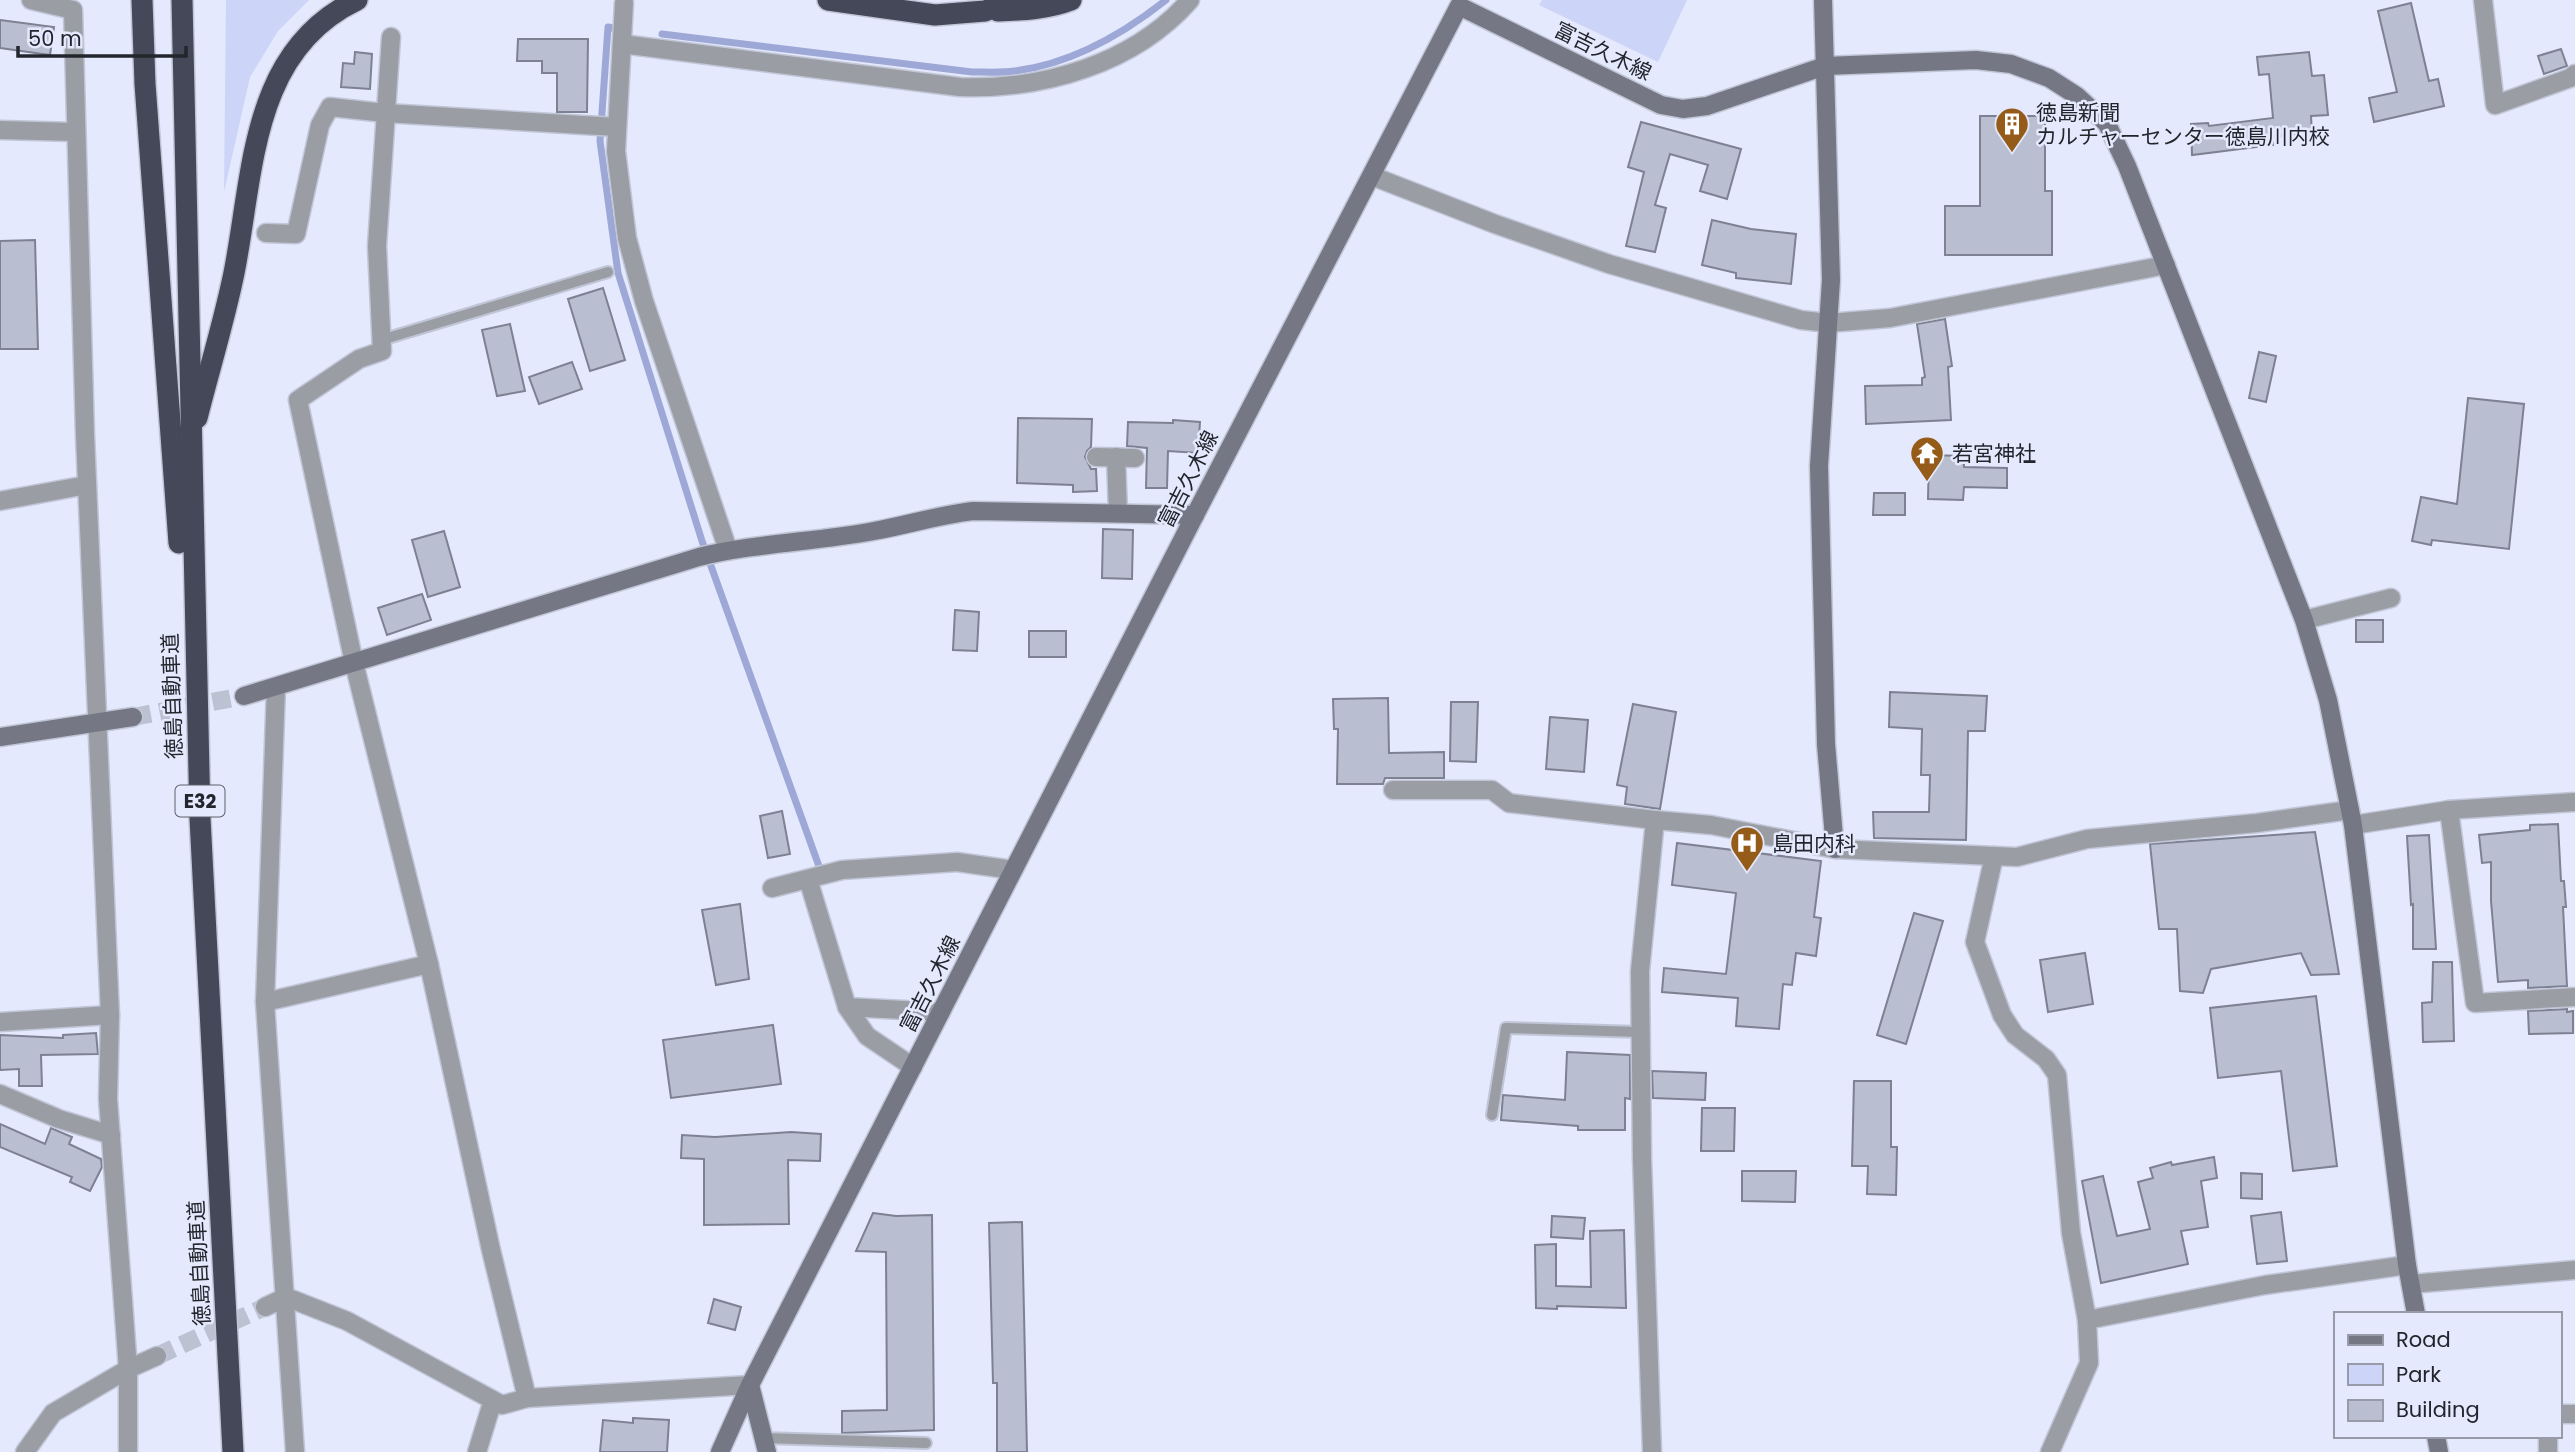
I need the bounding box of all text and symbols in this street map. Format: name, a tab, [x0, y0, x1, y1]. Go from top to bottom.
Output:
scale bar	[18, 14, 186, 58]
street label: 富吉久木線	[1549, 15, 1657, 87]
text: 50 m	[28, 24, 82, 53]
place label: 徳島新聞 カルチャーセンター徳島川内校	[2036, 98, 2330, 151]
building icon: 徳島新聞 カルチャーセンター徳島川内校	[1993, 105, 2031, 154]
street label: 富吉久木線	[1151, 426, 1225, 532]
temple icon: 若宮神社	[1908, 434, 1946, 483]
place label: 若宮神社	[1952, 439, 2036, 468]
street label: 徳島自動車道	[155, 633, 189, 759]
road number: E32	[176, 786, 224, 816]
hospital icon: 島田内科	[1728, 824, 1766, 873]
place label: 島田内科	[1772, 829, 1856, 858]
street label: 富吉久木線	[893, 931, 967, 1037]
street label: 徳島自動車道	[181, 1199, 217, 1327]
legend	[2334, 1312, 2561, 1438]
text: Road	[2396, 1325, 2451, 1354]
text: Park	[2396, 1360, 2441, 1389]
text: Building	[2396, 1395, 2480, 1424]

